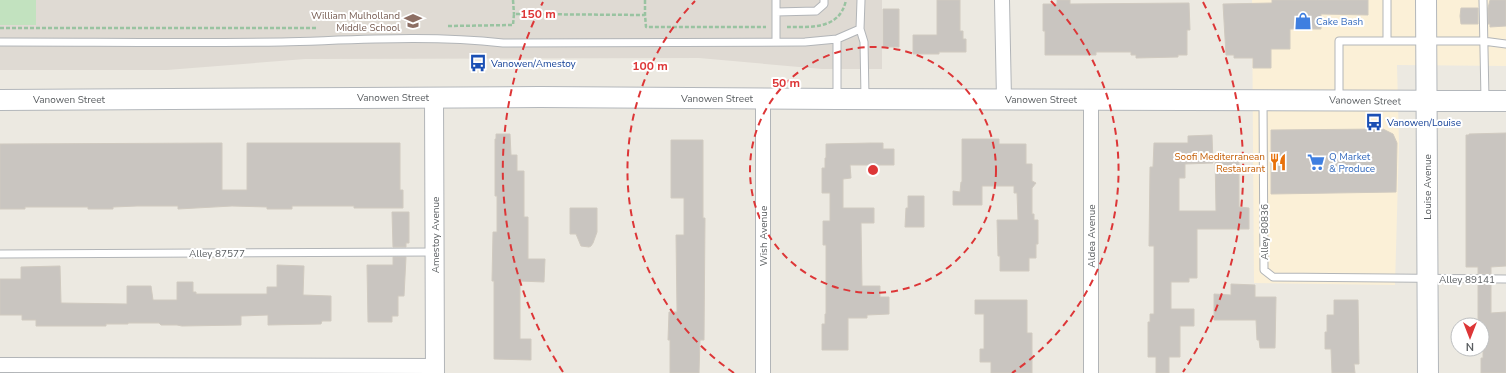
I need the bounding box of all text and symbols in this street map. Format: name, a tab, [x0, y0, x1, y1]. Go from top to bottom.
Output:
text: 150 m	[520, 6, 556, 22]
place label: William Mulholland Middle School	[311, 9, 400, 35]
school or university icon: William Mulholland Middle School	[403, 11, 423, 31]
shop icon: Cake Bash	[1293, 11, 1313, 31]
place label: Cake Bash	[1316, 15, 1363, 29]
bus stop icon: Vanowen/Amestoy	[468, 53, 488, 73]
place label: Vanowen/Amestoy	[490, 57, 577, 71]
text: 100 m	[632, 58, 668, 74]
text: 50 m	[772, 75, 800, 91]
street label: Vanowen Street	[356, 91, 429, 105]
street label: Vanowen Street	[680, 92, 753, 106]
street label: Vanowen Street	[32, 93, 105, 107]
street label: Vanowen Street	[1004, 93, 1077, 107]
street label: Vanowen Street	[1328, 93, 1402, 109]
bus stop icon: Vanowen/Louise	[1364, 112, 1384, 132]
place label: Vanowen/Louise	[1386, 116, 1461, 130]
place label: Soofi Mediterranean Restaurant	[1174, 150, 1265, 176]
place label: Q Market & Produce	[1329, 150, 1375, 176]
restaurant icon: Soofi Mediterranean Restaurant	[1268, 152, 1288, 172]
supermarket icon: Q Market & Produce	[1306, 152, 1326, 172]
street label: Louise Avenue	[1421, 154, 1435, 220]
centre of rings	[866, 163, 880, 177]
street label: Amestoy Avenue	[429, 197, 443, 273]
street label: Aldea Avenue	[1085, 204, 1099, 268]
street label: Alley 80836	[1258, 204, 1272, 260]
street label: Wish Avenue	[757, 206, 771, 266]
street label: Alley 87577	[189, 247, 245, 261]
street label: Alley 89141	[1439, 273, 1495, 287]
north arrow	[1450, 317, 1490, 357]
text: N	[1466, 339, 1474, 354]

